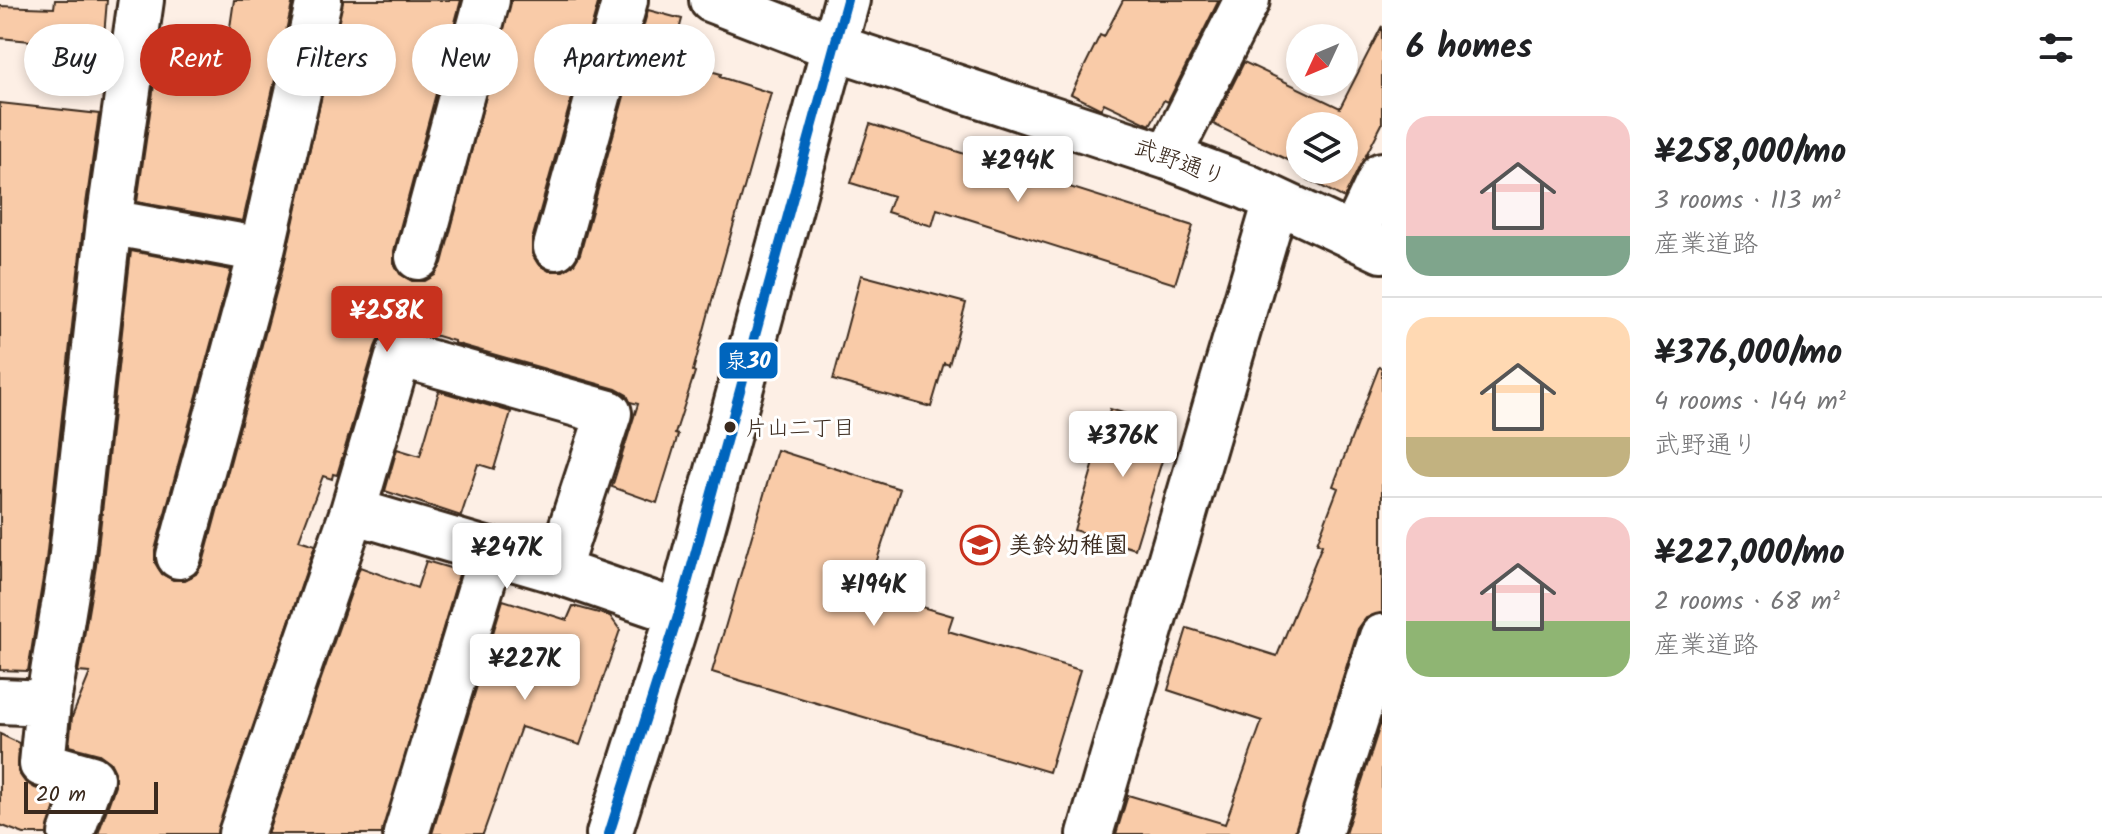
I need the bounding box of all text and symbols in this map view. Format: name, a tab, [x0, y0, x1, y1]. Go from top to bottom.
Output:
text: 6 homes	[1406, 21, 1532, 75]
chip: Buy	[24, 24, 124, 96]
chip: Rent	[140, 24, 251, 96]
chip: Filters	[267, 24, 396, 96]
chip: New	[412, 24, 518, 96]
chip: Apartment	[534, 24, 715, 96]
north arrow	[1286, 24, 1358, 96]
map controls	[1286, 24, 1358, 184]
icon: filters	[2034, 26, 2078, 70]
button: layers	[1286, 112, 1358, 184]
text: ¥258,000/mo	[1654, 126, 1846, 180]
street label: 武野通り	[1128, 129, 1231, 198]
pin: ¥294K	[962, 136, 1074, 204]
text: ¥294K	[981, 141, 1055, 183]
icon: home	[1470, 148, 1566, 244]
text: 3 rooms · 113 m²	[1654, 180, 1841, 222]
text: 産業道路	[1654, 224, 1758, 266]
pin: ¥258K	[331, 286, 443, 354]
text: ¥258K	[349, 291, 425, 333]
text: ¥376,000/mo	[1654, 327, 1842, 381]
line badge: 泉30	[718, 341, 779, 380]
text: 泉30	[725, 345, 771, 380]
icon: home	[1470, 349, 1566, 445]
text: 4 rooms · 144 m²	[1654, 381, 1846, 423]
pin: ¥376K	[1067, 411, 1179, 479]
place label: 片山二丁目	[745, 412, 855, 447]
text: ¥376K	[1087, 416, 1159, 458]
marker: 片山二丁目	[722, 419, 738, 435]
text: 武野通り	[1654, 425, 1758, 467]
pin: ¥247K	[451, 523, 563, 591]
school or university icon: 美鈴幼稚園	[959, 524, 1001, 566]
place label: 美鈴幼稚園	[1008, 527, 1128, 566]
text: ¥227,000/mo	[1654, 527, 1845, 581]
text: ¥247K	[470, 528, 544, 570]
icon: home	[1470, 549, 1566, 645]
pin: ¥194K	[818, 560, 930, 628]
text: ¥194K	[841, 565, 907, 607]
text: 2 rooms · 68 m²	[1654, 581, 1840, 623]
text: 産業道路	[1654, 625, 1758, 667]
pin: ¥227K	[469, 634, 581, 702]
text: ¥227K	[488, 639, 562, 681]
scale bar	[24, 778, 158, 814]
text: 20 m	[36, 778, 86, 813]

